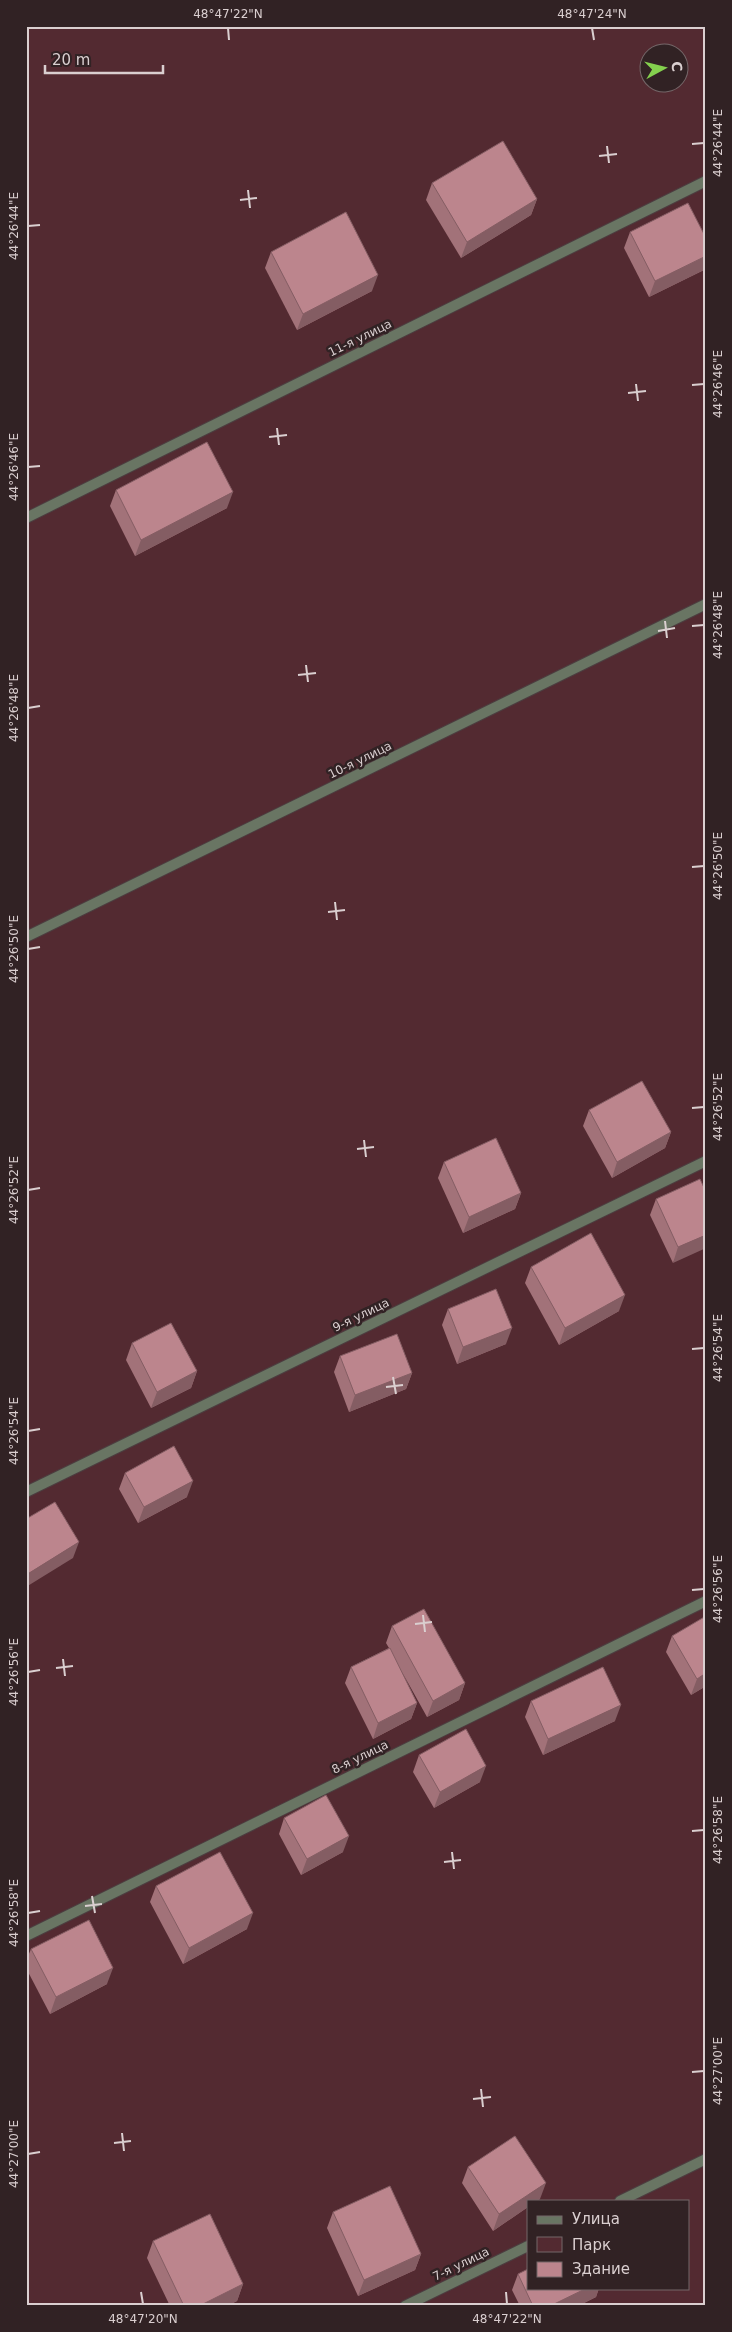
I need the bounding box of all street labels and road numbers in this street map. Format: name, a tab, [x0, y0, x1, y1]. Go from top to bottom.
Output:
street label: 11-я улица	[326, 317, 394, 359]
street label: 10-я улица	[326, 739, 394, 781]
street label: 9-я улица	[330, 1295, 392, 1335]
street label: 8-я улица	[329, 1737, 391, 1777]
street label: 7-я улица	[430, 2244, 492, 2284]

